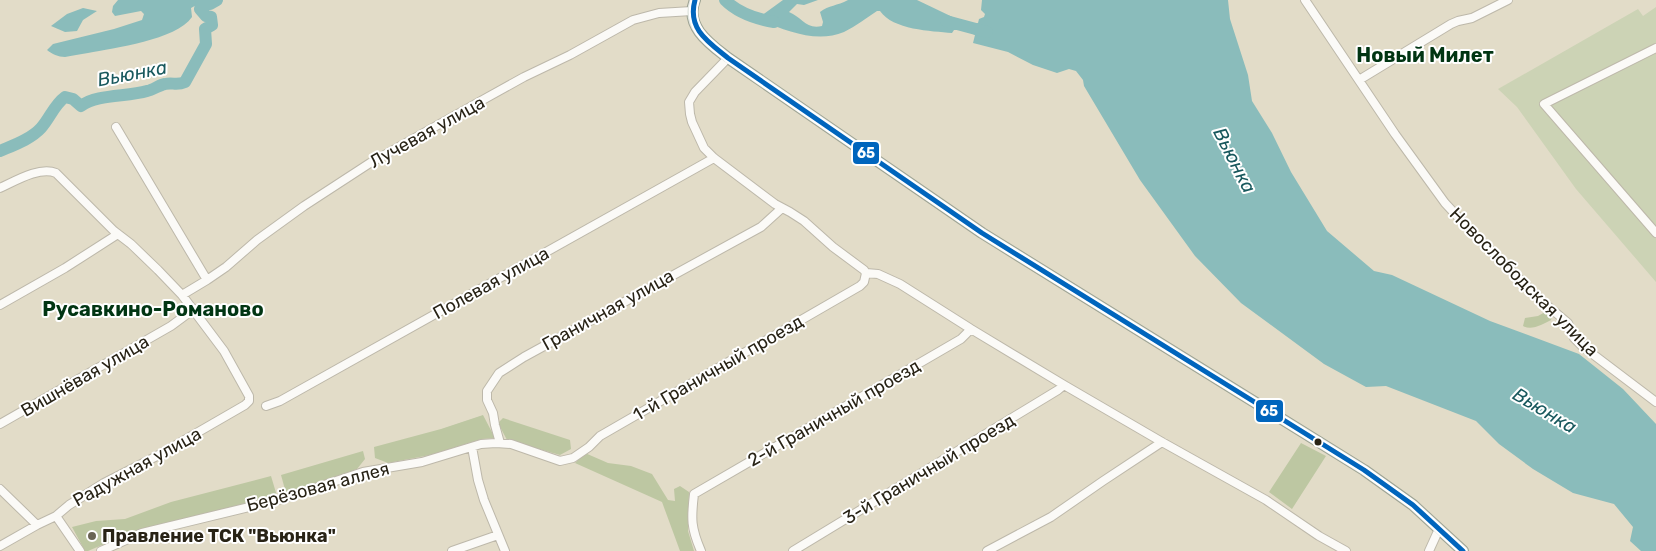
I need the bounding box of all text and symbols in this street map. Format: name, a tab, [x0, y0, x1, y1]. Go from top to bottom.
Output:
district label: Новый Милет	[1356, 43, 1494, 67]
water label: Вьюнка	[95, 55, 169, 91]
street label: Лучевая улица	[365, 91, 489, 173]
water label: Вьюнка	[1208, 124, 1261, 197]
line badge: 65	[852, 141, 880, 165]
text: 65	[857, 145, 875, 162]
street label: Новослободская улица	[1445, 203, 1603, 361]
street label: Полевая улица	[429, 242, 553, 324]
street label: Граничная улица	[538, 265, 678, 355]
district label: Русавкино-Романово	[42, 297, 264, 321]
street label: 1-й Граничный проезд	[629, 310, 807, 426]
street label: Вишнёвая улица	[17, 330, 153, 422]
street label: 2-й Граничный проезд	[744, 355, 924, 471]
water label: Вьюнка	[1509, 382, 1581, 438]
line badge: 65	[1255, 399, 1284, 423]
text: 65	[1260, 403, 1278, 420]
street label: 3-й Граничный проезд	[839, 409, 1019, 529]
street label: Радужная улица	[69, 423, 205, 511]
unlabelled marker	[1313, 437, 1323, 447]
street label: Берёзовая аллея	[244, 457, 392, 517]
place label: Правление ТСК "Вьюнка"	[102, 525, 336, 547]
marker: Правление ТСК "Вьюнка"	[86, 530, 98, 542]

